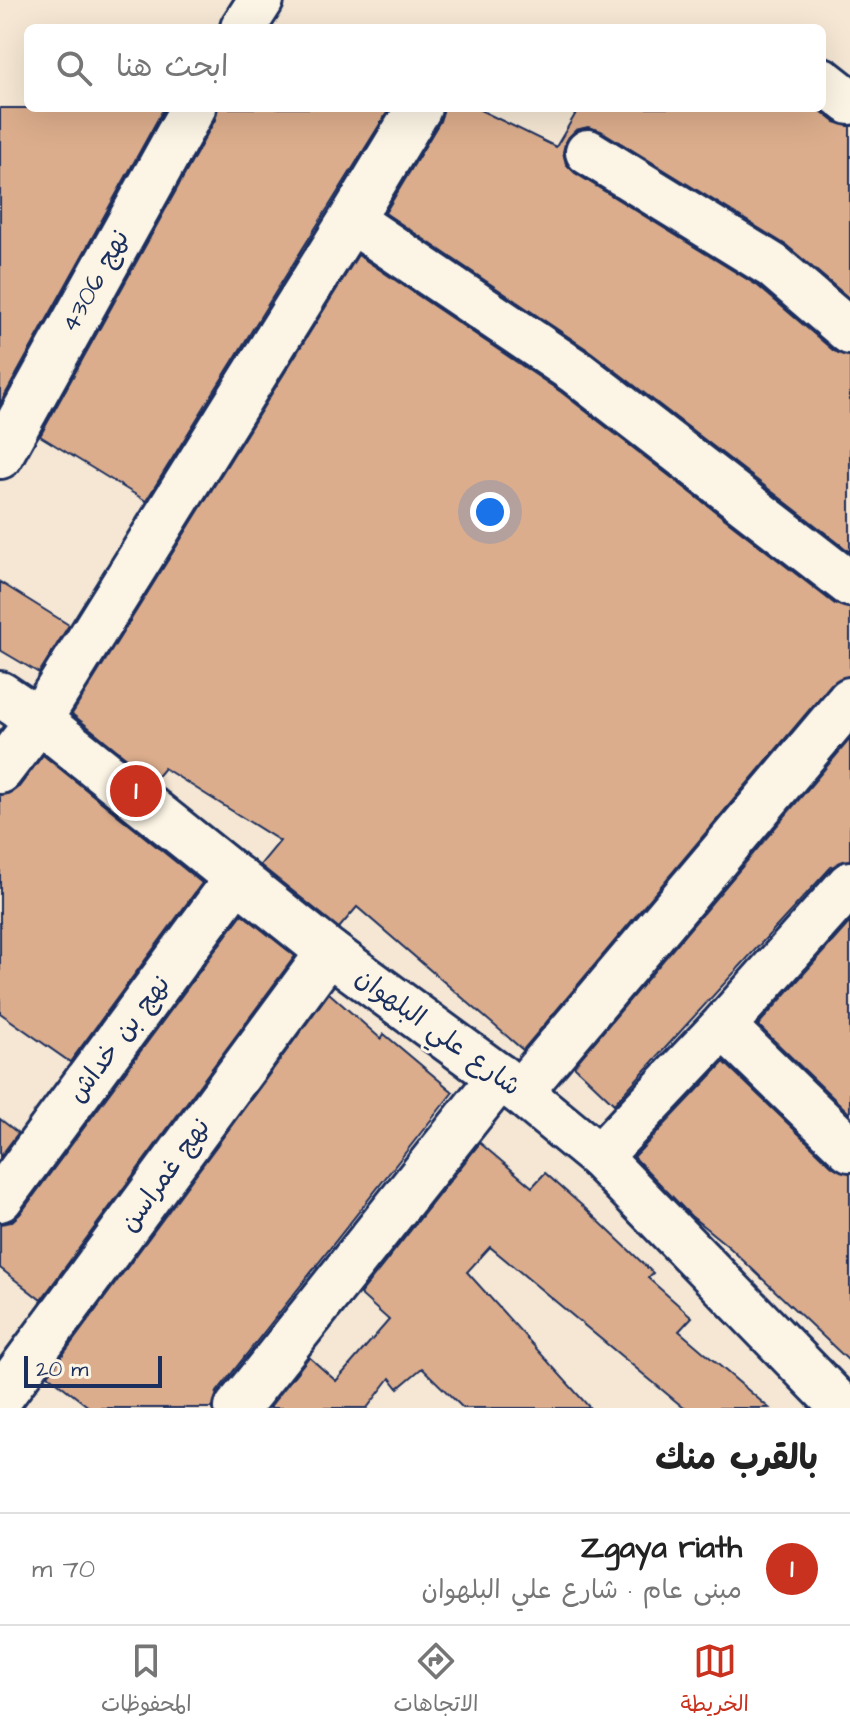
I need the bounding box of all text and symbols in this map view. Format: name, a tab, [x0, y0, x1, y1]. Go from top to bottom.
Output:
search box	[24, 24, 826, 112]
icon: search	[52, 46, 96, 90]
text: ابحث هنا	[116, 46, 228, 88]
street label: نهج 4306	[52, 223, 138, 339]
your location	[470, 492, 510, 532]
pin: 1	[110, 761, 162, 821]
street label: شارع علي البلهوان	[346, 960, 528, 1108]
street label: نهج بن خداش	[59, 968, 179, 1110]
street label: نهج غمراسن	[111, 1111, 219, 1239]
scale bar	[24, 1352, 162, 1388]
text: 20 m	[36, 1354, 88, 1385]
text: بالقرب منك	[655, 1435, 818, 1483]
text: Zgaya riath	[581, 1527, 742, 1569]
text: 70 m	[32, 1551, 95, 1587]
text: 1	[790, 1551, 794, 1587]
text: مبنى عام · شارع علي البلهوان	[421, 1572, 742, 1608]
tab: المحفوظات	[101, 1639, 192, 1723]
tab: الاتجاهات	[393, 1639, 478, 1723]
tab: الخريطة	[680, 1639, 749, 1723]

